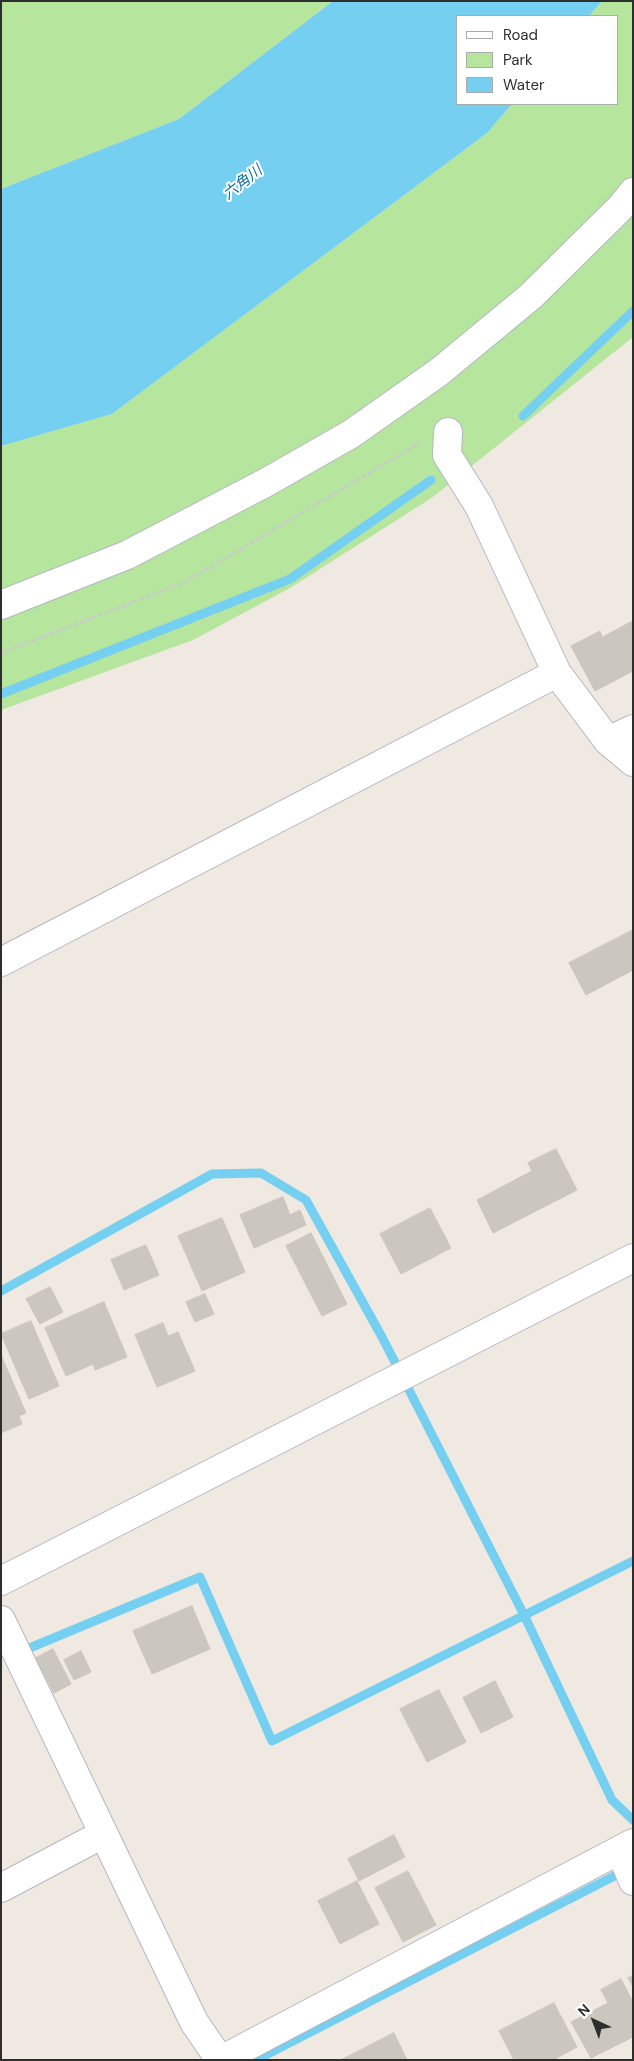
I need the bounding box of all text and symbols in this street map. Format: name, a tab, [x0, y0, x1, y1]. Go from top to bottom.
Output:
legend	[456, 15, 619, 105]
text: Road	[503, 25, 538, 45]
text: Park	[503, 50, 533, 70]
text: Water	[503, 75, 544, 95]
water label: 六角川	[220, 162, 266, 204]
north arrow	[569, 1996, 619, 2046]
text: N	[574, 2000, 594, 2020]

